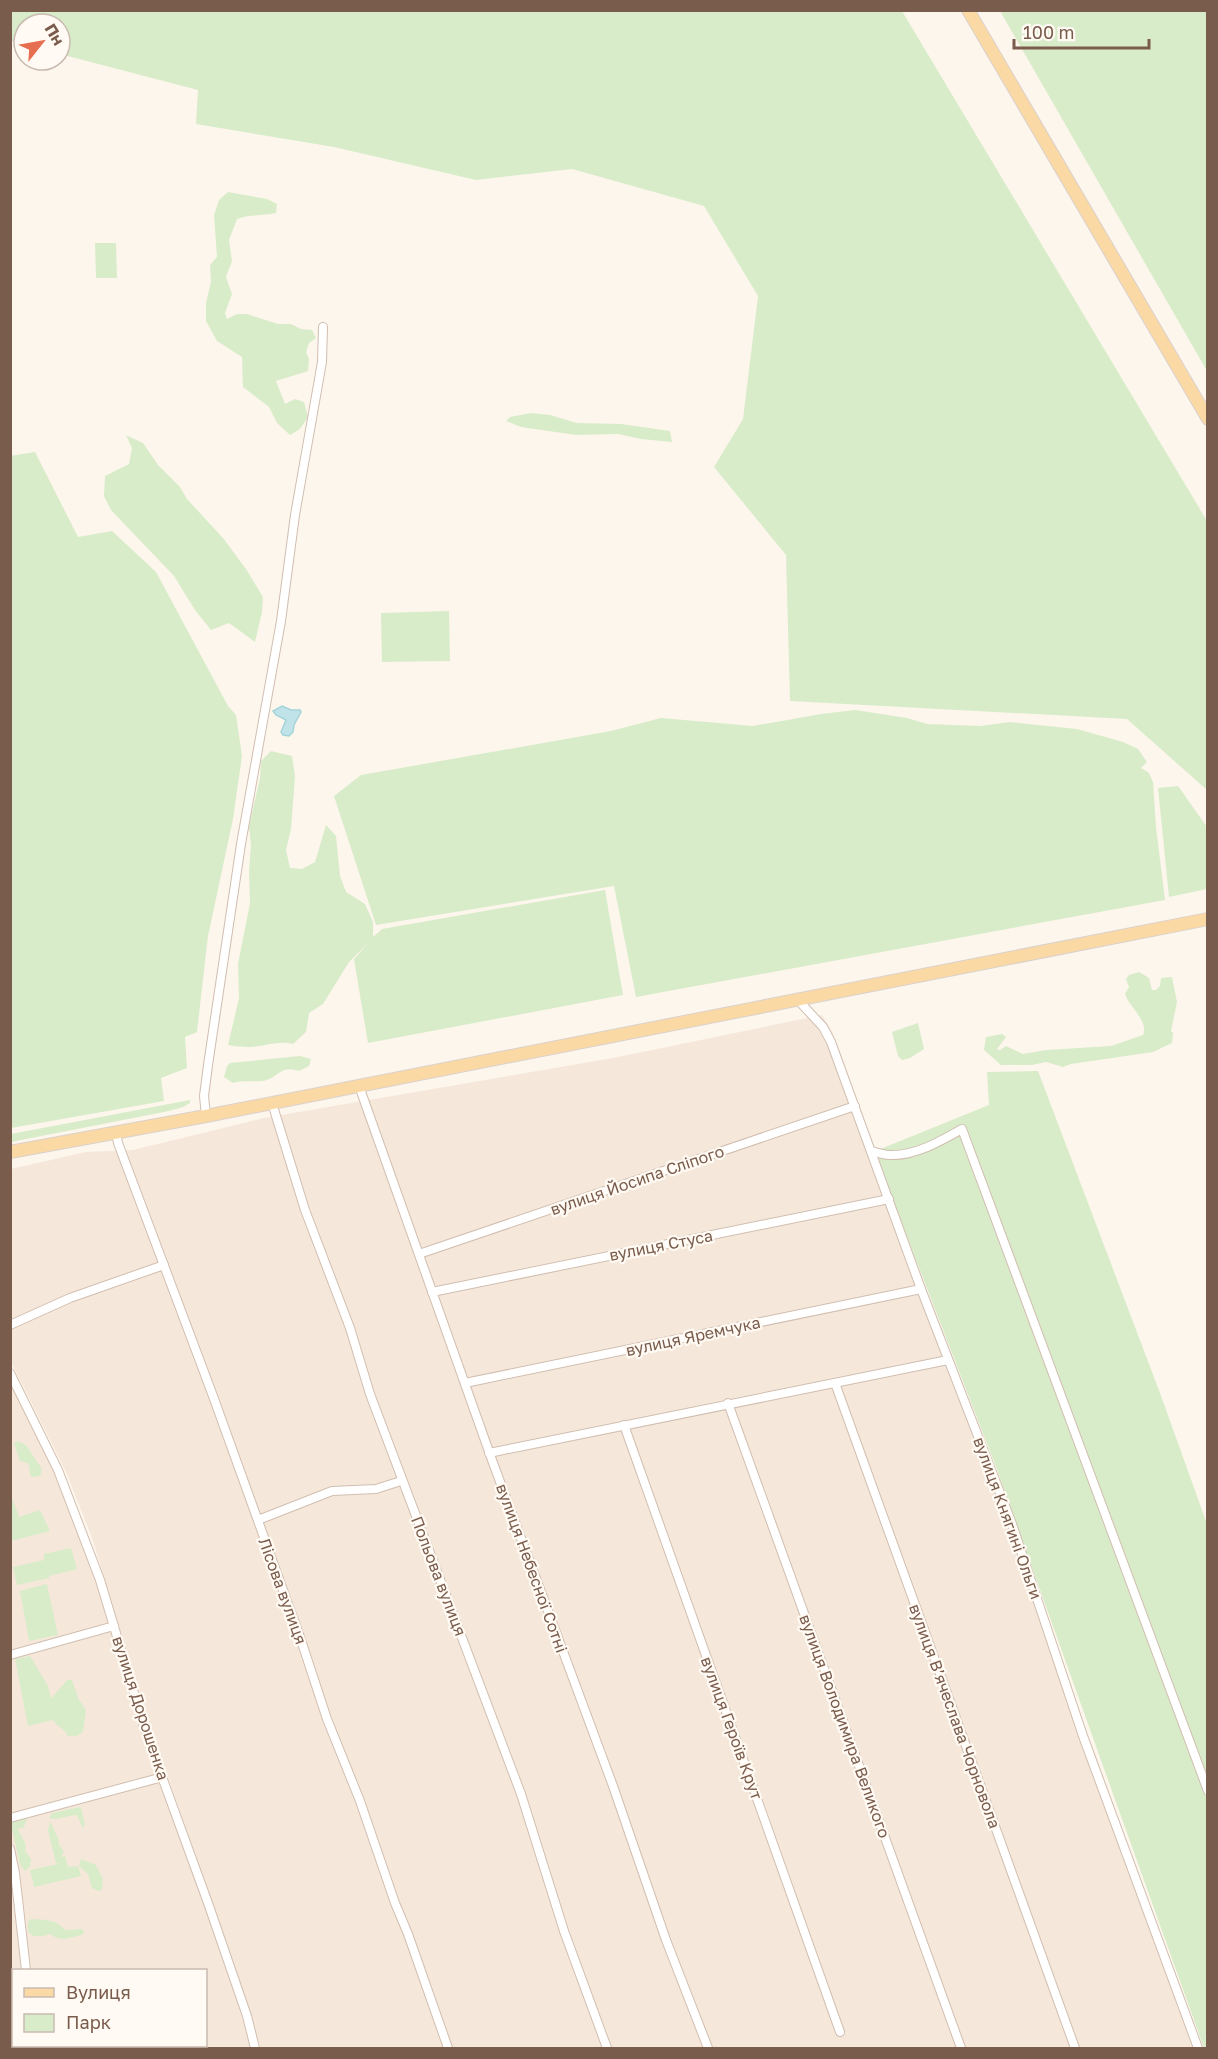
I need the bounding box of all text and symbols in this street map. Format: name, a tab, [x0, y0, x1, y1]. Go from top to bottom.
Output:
north arrow	[12, 12, 72, 72]
scale bar	[1014, 12, 1149, 50]
text: Пн	[41, 20, 69, 49]
text: 100 m	[1023, 21, 1074, 43]
street label: вулиця Йосипа Сліпого	[547, 1141, 727, 1219]
street label: вулиця Стуса	[607, 1225, 715, 1265]
street label: вулиця Яремчука	[624, 1312, 762, 1360]
street label: вулиця Княгині Ольги	[969, 1434, 1047, 1602]
street label: вулиця Небесної Сотні	[492, 1481, 572, 1655]
street label: Польова вулиця	[407, 1513, 471, 1639]
street label: Лісова вулиця	[254, 1535, 312, 1647]
street label: вулиця Вʼячеслава Чорновола	[905, 1601, 1005, 1831]
street label: вулиця Володимира Великого	[795, 1611, 895, 1841]
street label: вулиця Дорошенка	[108, 1633, 174, 1783]
street label: вулиця Героїв Крут	[697, 1654, 767, 1802]
legend	[12, 1969, 207, 2047]
text: Вулиця	[66, 1981, 131, 2003]
text: Парк	[66, 2011, 111, 2033]

